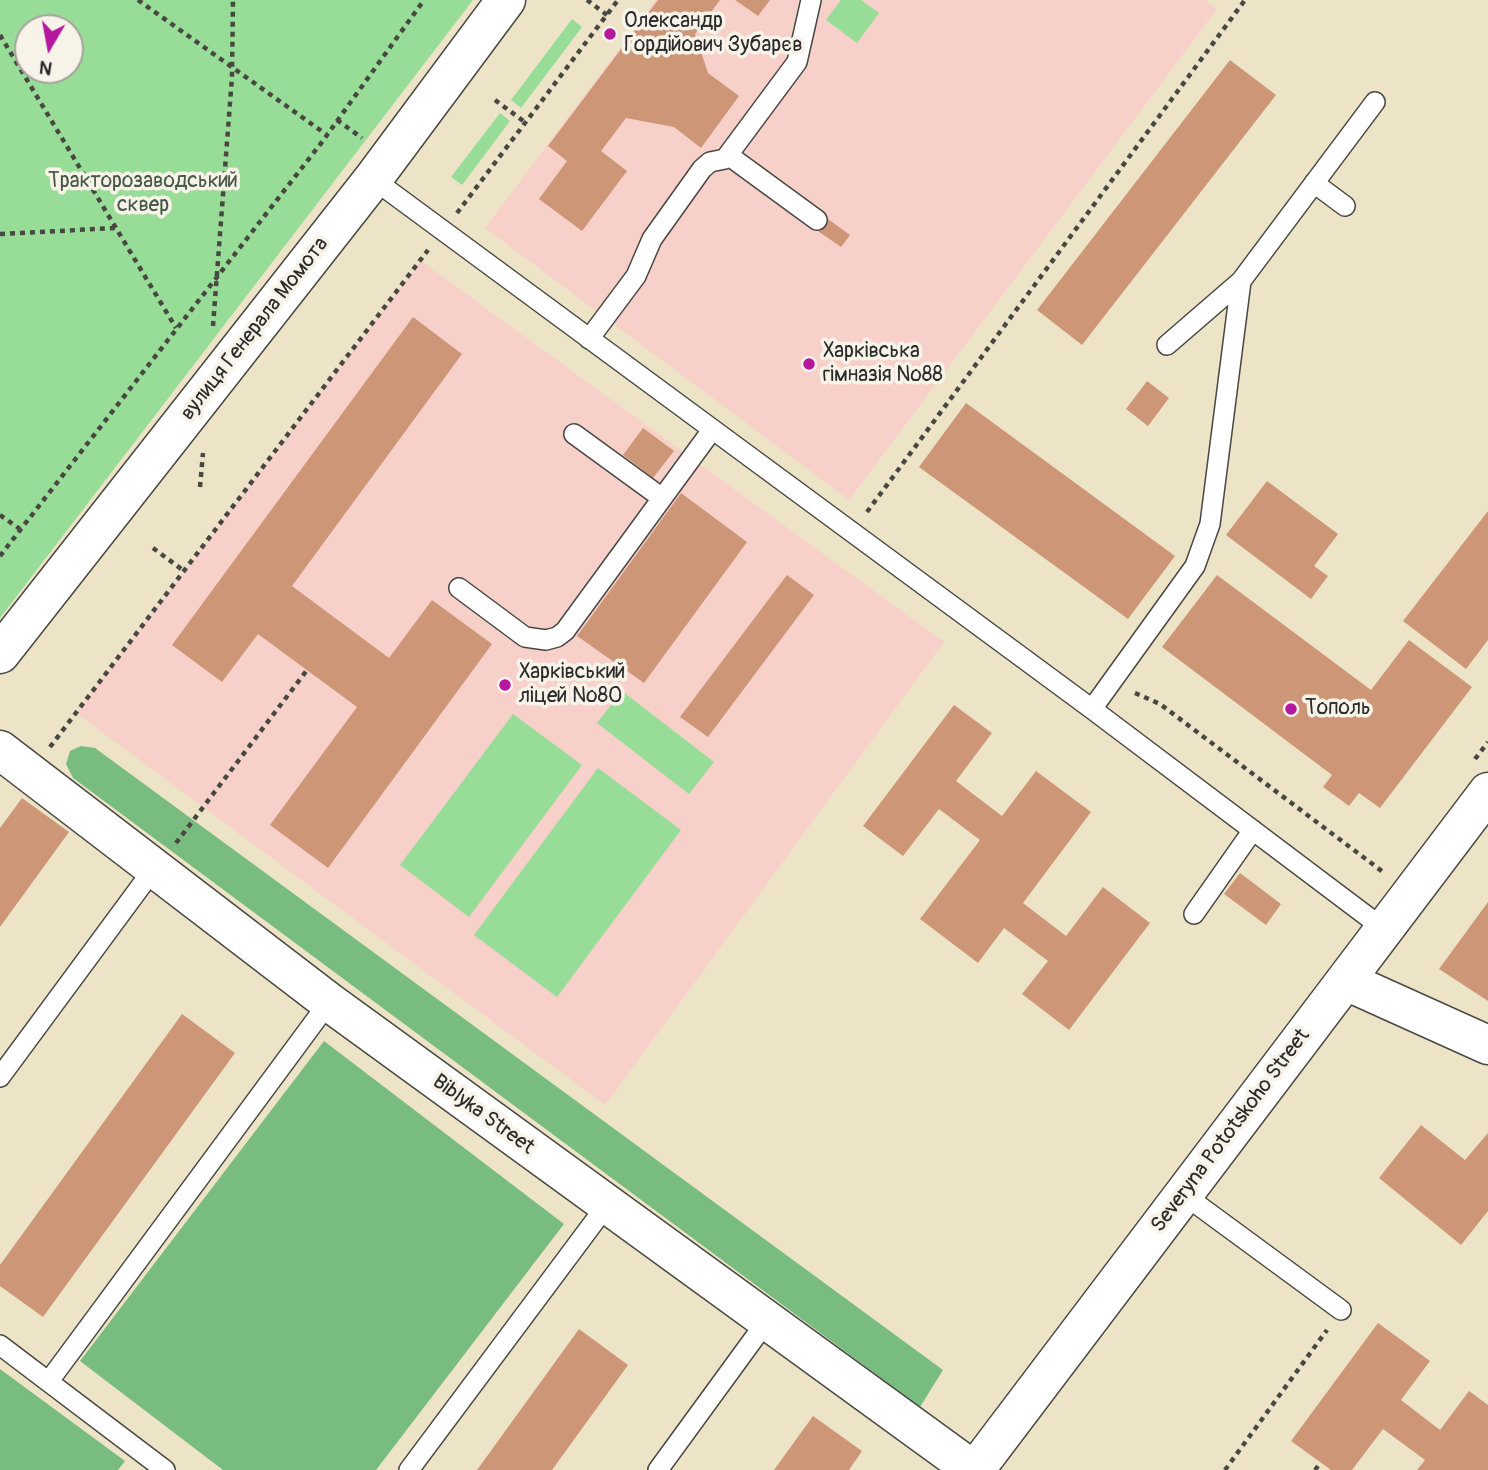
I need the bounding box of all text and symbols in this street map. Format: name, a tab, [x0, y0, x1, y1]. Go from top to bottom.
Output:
place label: Олександр Гордійович Зубарєв	[624, 9, 803, 59]
north arrow	[14, 14, 84, 84]
marker: Олександр Гордійович Зубарєв	[602, 26, 618, 42]
text: N	[37, 55, 54, 81]
park label: Тракторозаводський сквер	[48, 169, 238, 219]
street label: вулиця Генерала Момота	[176, 232, 334, 426]
place label: Харківська гімназія №88	[823, 339, 943, 389]
marker: Харківська гімназія №88	[801, 356, 817, 372]
place label: Харківський ліцей №80	[519, 660, 625, 710]
marker: Харківський ліцей №80	[497, 677, 513, 693]
place label: Тополь	[1305, 696, 1371, 722]
marker: Тополь	[1283, 701, 1299, 717]
street label: Severyna Pototskoho Street	[1146, 1024, 1316, 1238]
street label: Biblyka Street	[427, 1070, 539, 1160]

